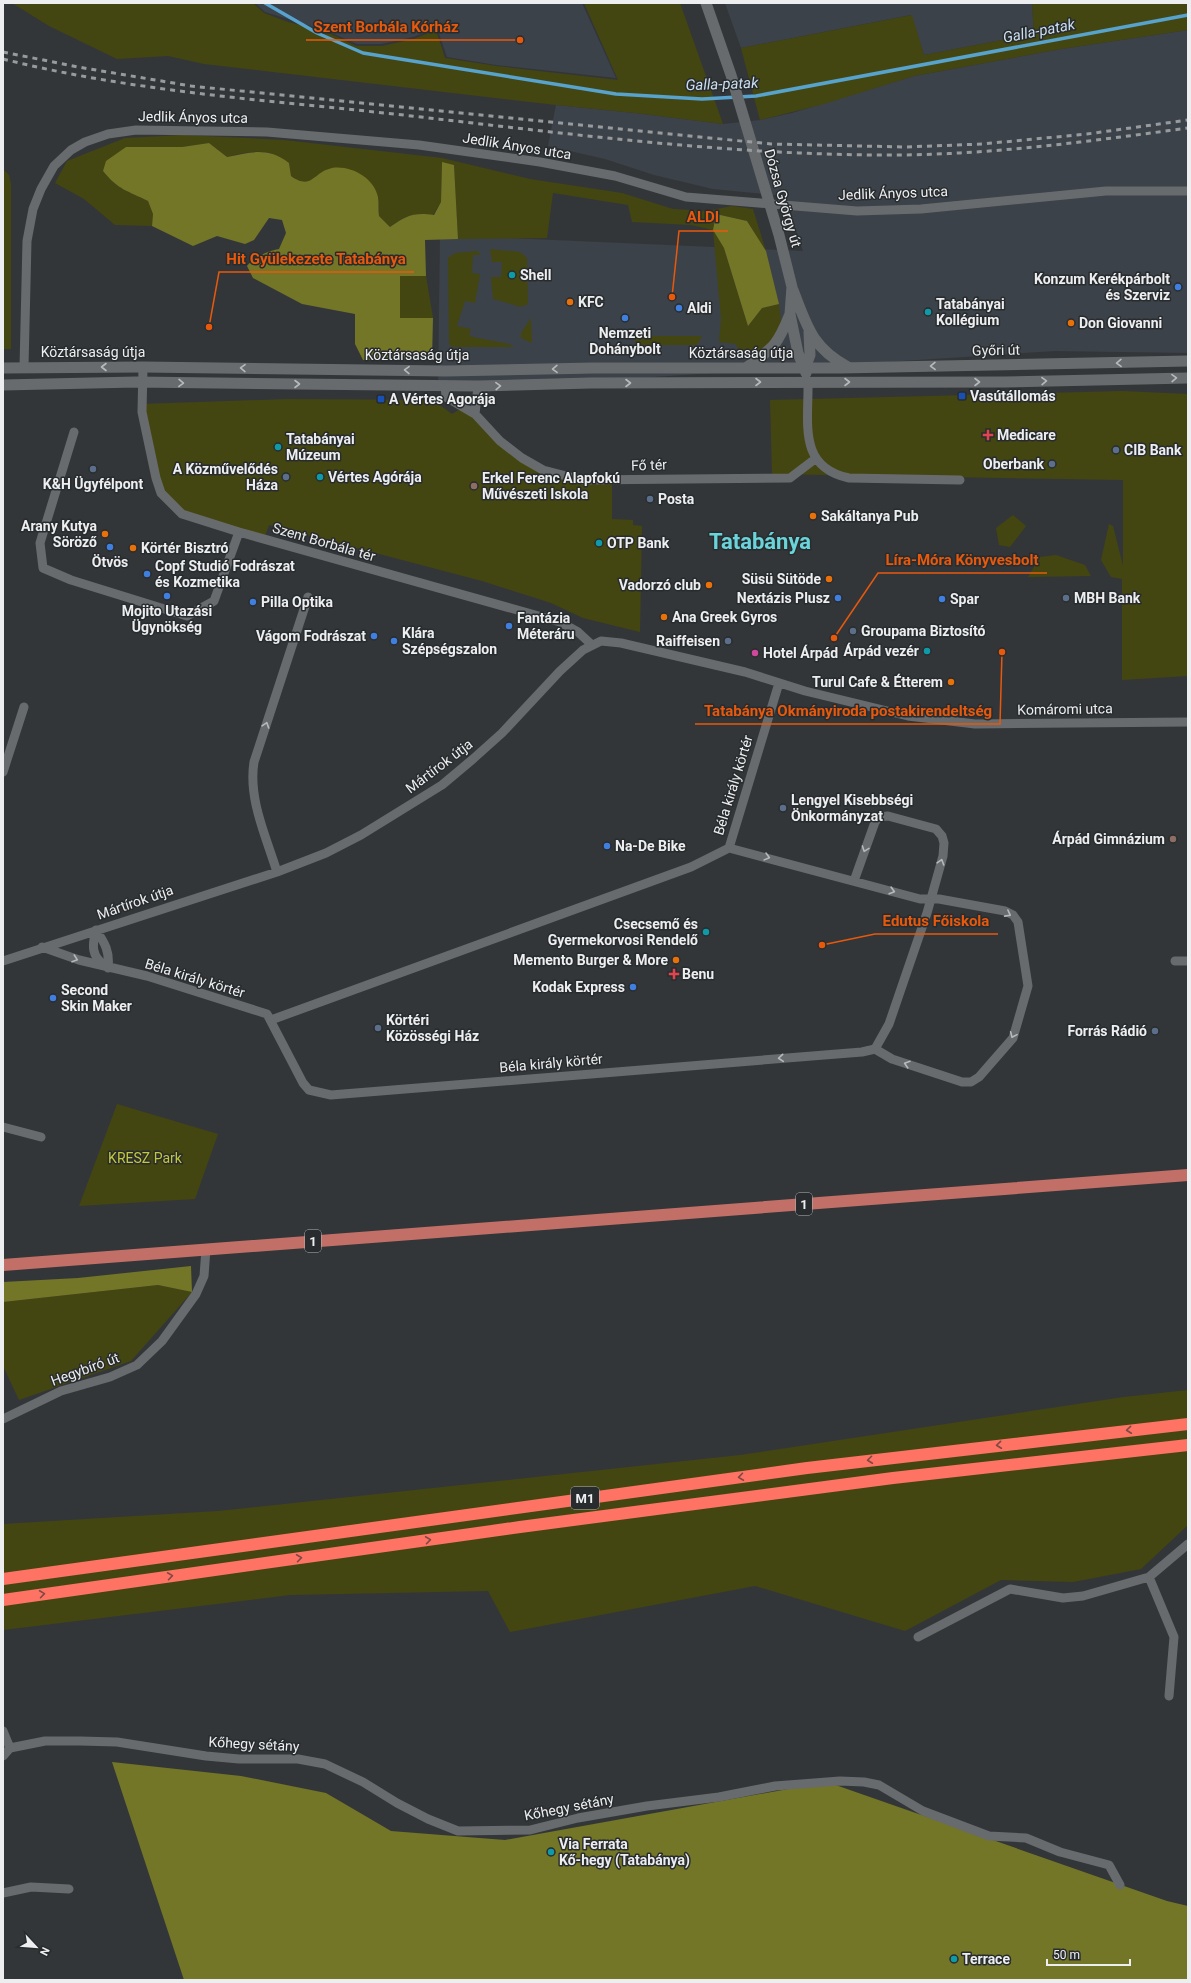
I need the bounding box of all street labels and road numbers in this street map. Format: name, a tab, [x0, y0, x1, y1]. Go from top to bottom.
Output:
street label: Jedlik Ányos utca	[138, 107, 248, 126]
street label: Jedlik Ányos utca	[462, 129, 573, 162]
street label: Dózsa György út	[761, 147, 805, 249]
street label: Jedlik Ányos utca	[838, 182, 948, 203]
street label: Győri út	[972, 342, 1021, 358]
street label: Köztársaság útja	[41, 344, 145, 360]
street label: Köztársaság útja	[689, 345, 793, 361]
street label: Köztársaság útja	[365, 347, 469, 363]
street label: Fő tér	[631, 456, 667, 474]
street label: Szent Borbála tér	[271, 520, 378, 564]
street label: Komáromi utca	[1017, 700, 1113, 718]
street label: Béla király körtér	[710, 733, 756, 837]
street label: Mártírok útja	[402, 736, 476, 796]
street label: Mártírok útja	[95, 882, 175, 922]
street label: Béla király körtér	[143, 955, 247, 1001]
street label: Béla király körtér	[499, 1050, 604, 1075]
road number: 1	[796, 1193, 812, 1215]
road number: 1	[305, 1230, 321, 1252]
street label: Hegybíró út	[49, 1349, 122, 1389]
road number: M1	[571, 1487, 599, 1509]
street label: Kőhegy sétány	[208, 1734, 300, 1754]
street label: Kőhegy sétány	[523, 1790, 615, 1824]

